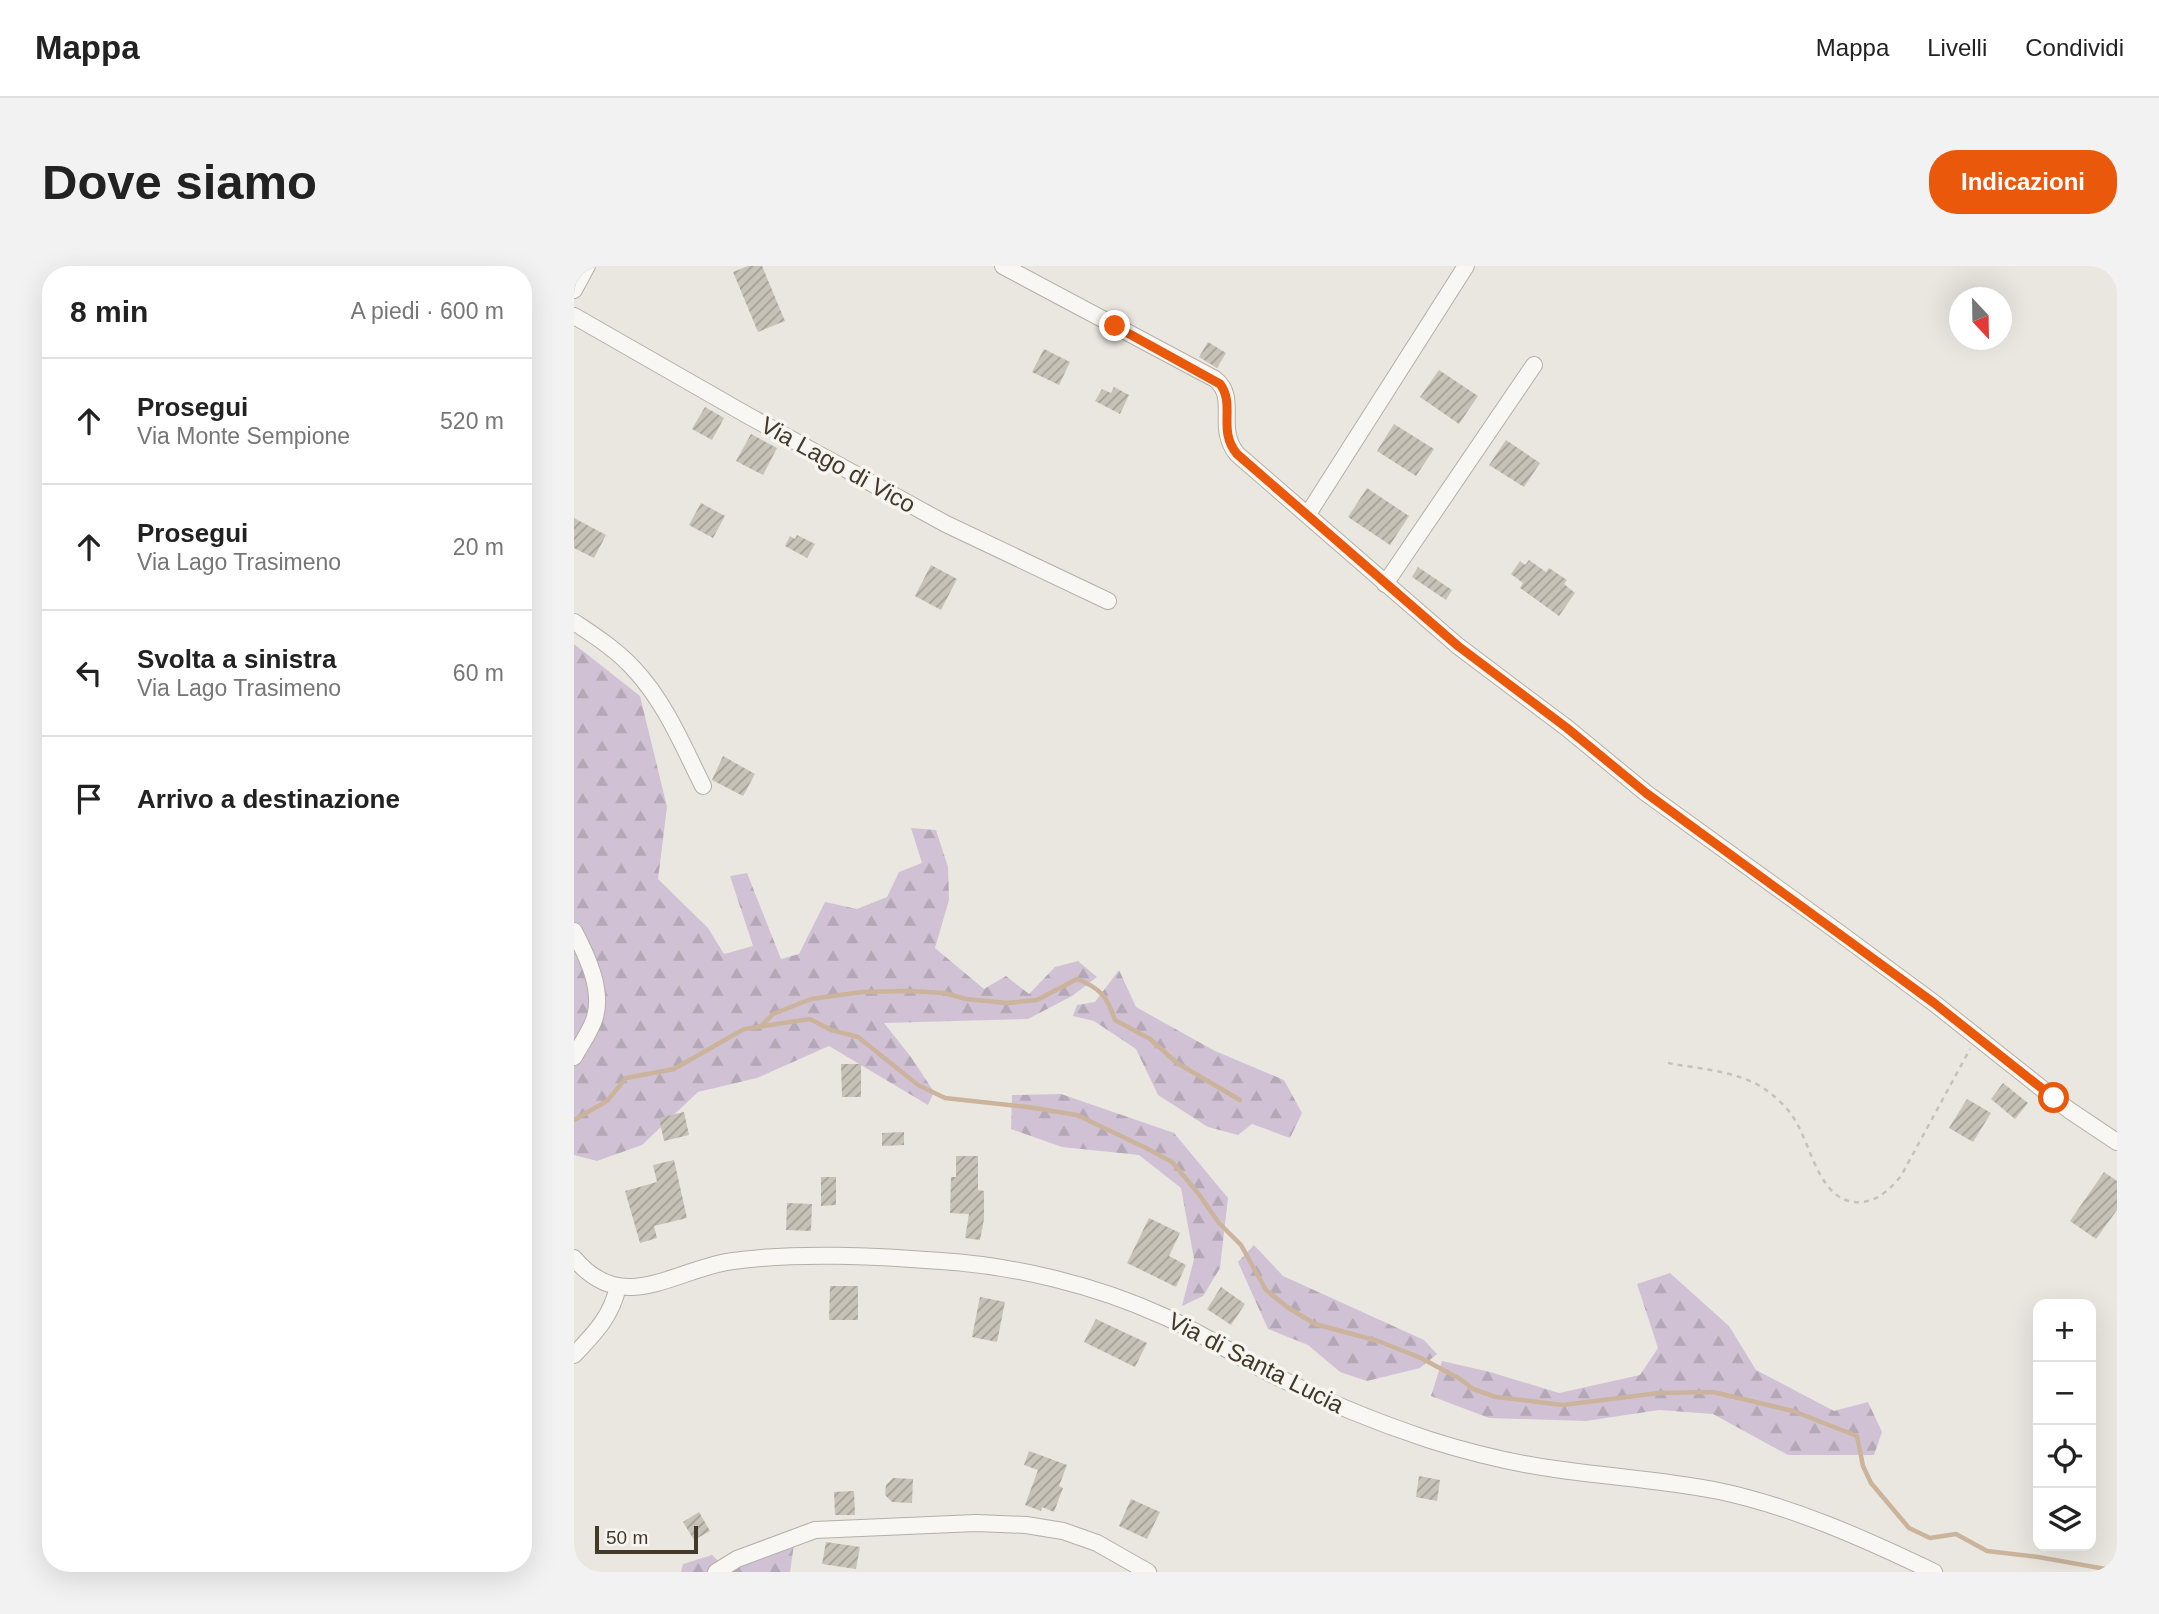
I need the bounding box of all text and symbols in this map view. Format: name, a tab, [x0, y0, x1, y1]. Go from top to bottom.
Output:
text: Mappa	[35, 29, 140, 66]
text: Mappa	[1816, 34, 1889, 61]
text: Livelli	[1927, 34, 1987, 61]
text: Condividi	[2025, 34, 2124, 61]
button: Indicazioni	[1929, 150, 2117, 214]
text: Dove siamo	[42, 155, 317, 209]
north arrow	[1949, 287, 2012, 350]
text: 8 min	[70, 295, 148, 328]
text: A piedi · 600 m	[351, 298, 504, 324]
route end	[1099, 310, 1130, 341]
text: Prosegui	[137, 392, 248, 422]
icon: ahead	[70, 402, 108, 440]
text: 520 m	[440, 408, 504, 434]
street label: Via Lago di Vico	[756, 411, 920, 518]
text: Via Monte Sempione	[137, 423, 350, 449]
text: Prosegui	[137, 518, 248, 548]
icon: ahead	[70, 528, 108, 566]
text: 20 m	[453, 534, 504, 560]
text: Via Lago Trasimeno	[137, 549, 341, 575]
text: Svolta a sinistra	[137, 644, 336, 674]
icon: left	[70, 654, 108, 692]
text: 60 m	[453, 660, 504, 686]
text: Via Lago Trasimeno	[137, 675, 341, 701]
icon: arrive	[70, 780, 108, 818]
text: Arrivo a destinazione	[137, 784, 400, 814]
route start	[2038, 1082, 2069, 1113]
map controls	[2033, 1299, 2096, 1551]
button: +	[2033, 1299, 2096, 1362]
street label: Via di Santa Lucia	[1164, 1307, 1349, 1419]
button: −	[2033, 1362, 2096, 1425]
button: locate	[2033, 1425, 2096, 1488]
button: layers	[2033, 1488, 2096, 1551]
scale bar	[595, 1523, 698, 1555]
text: 50 m	[606, 1527, 648, 1548]

